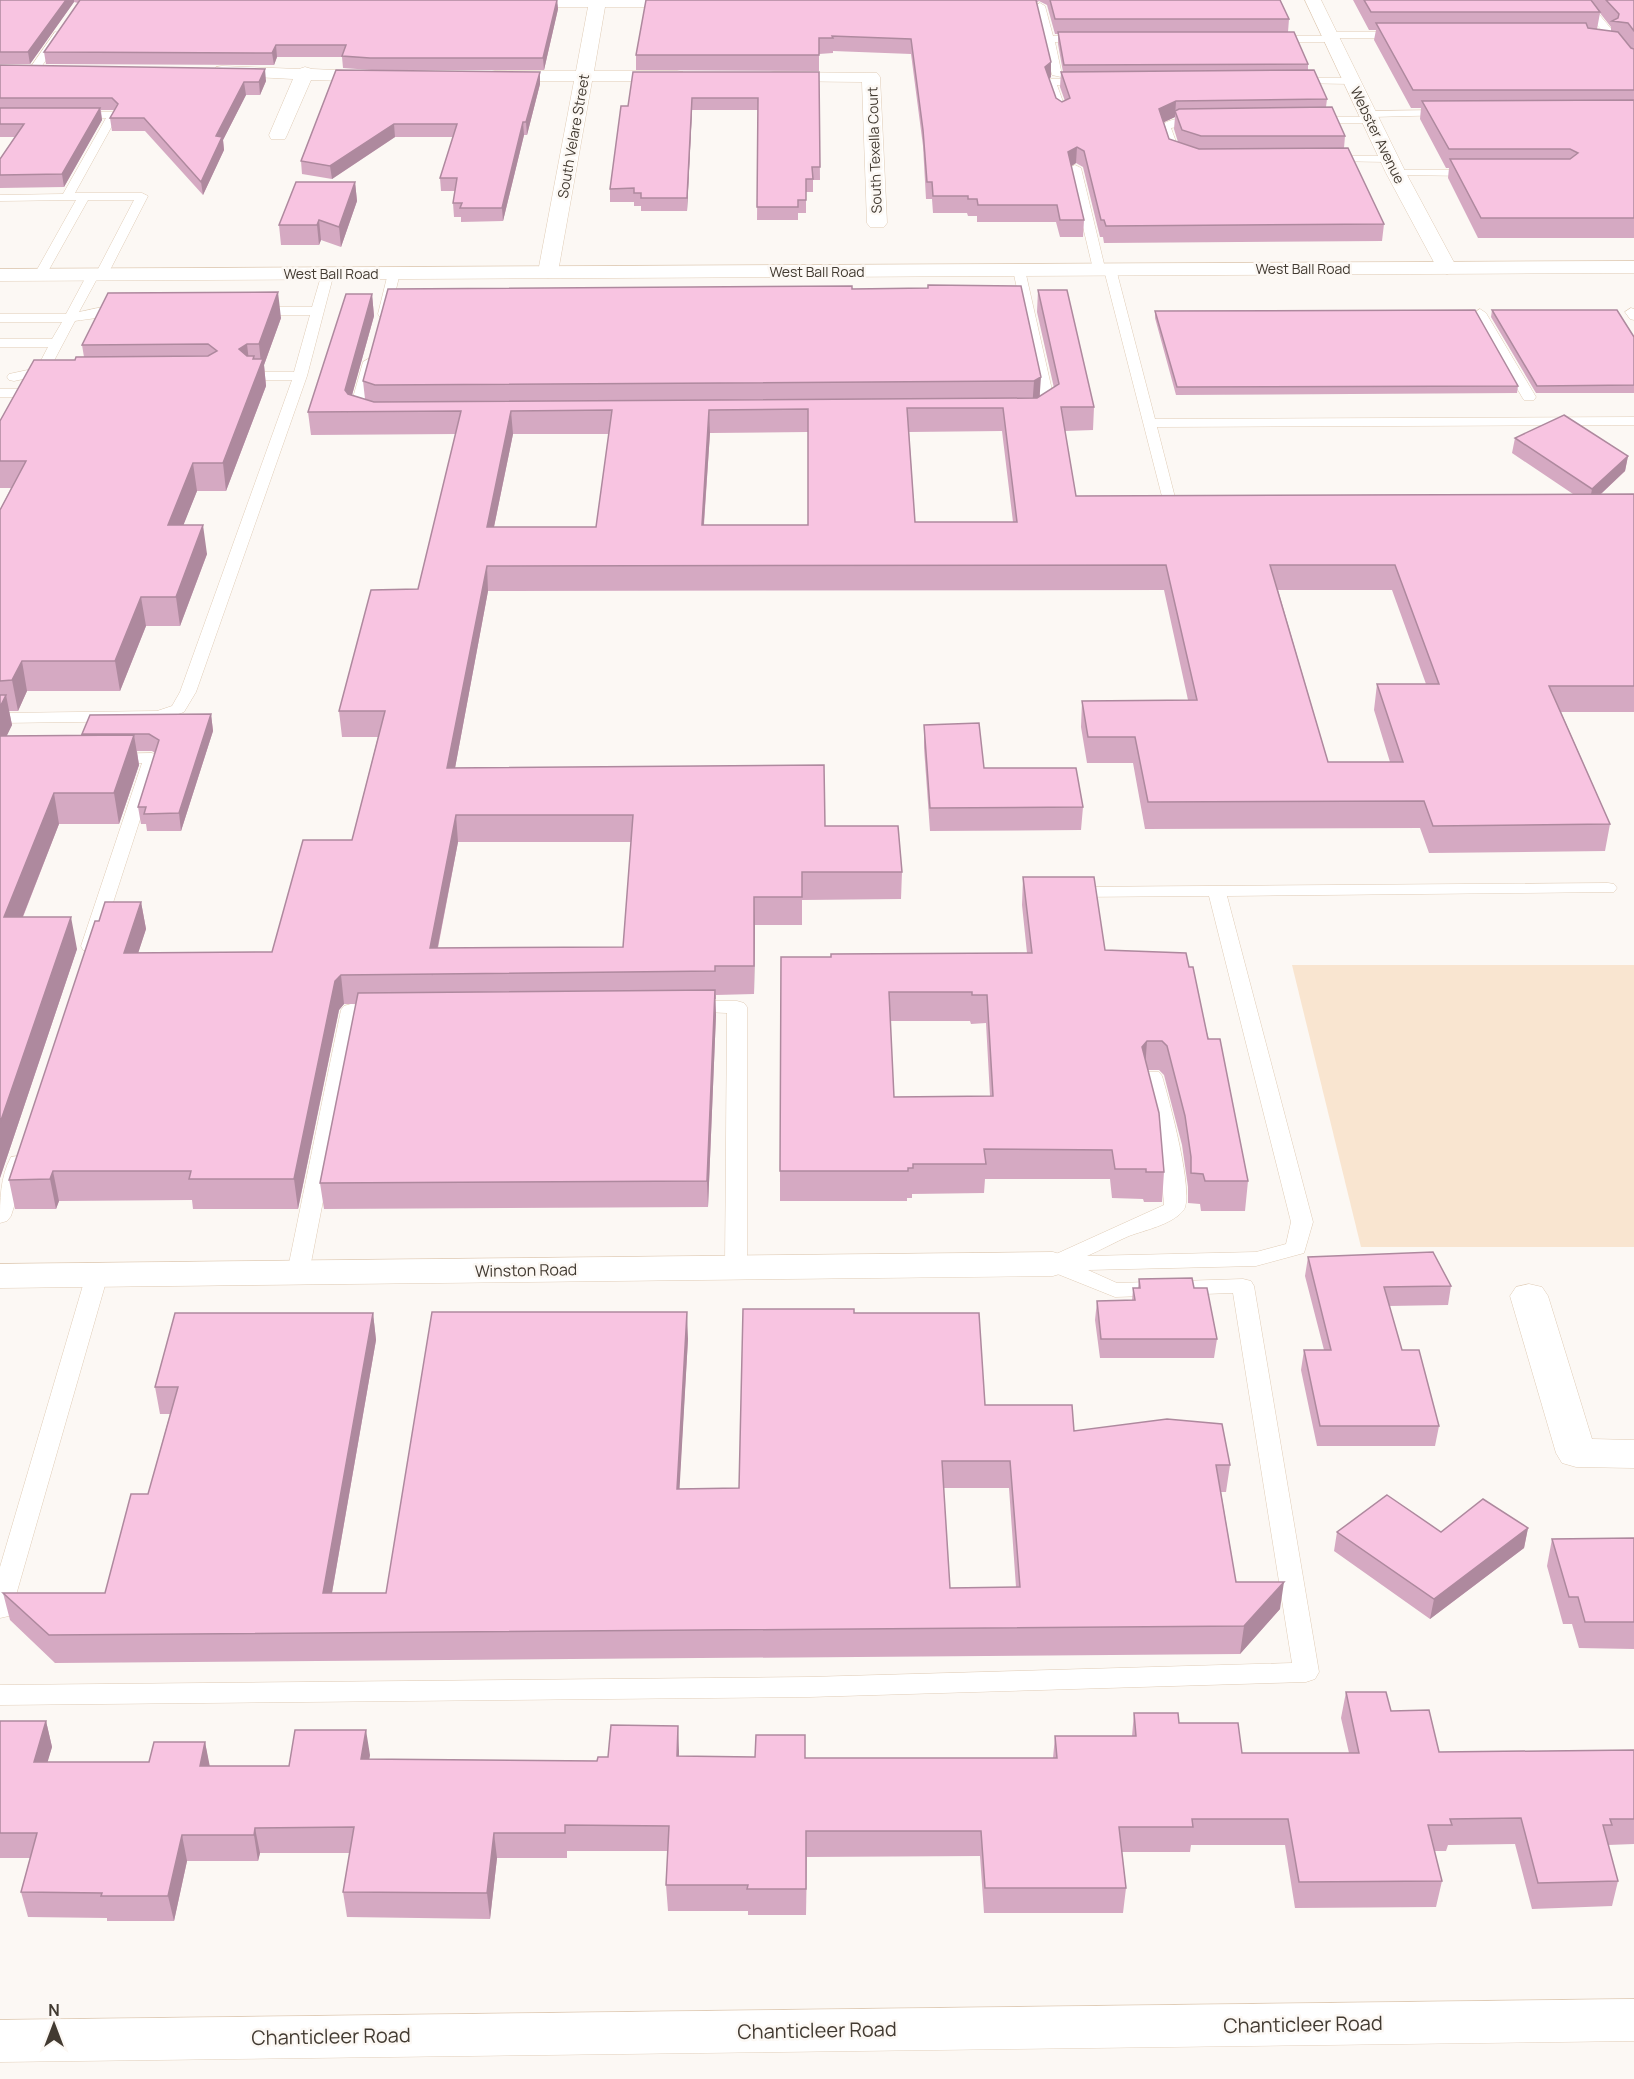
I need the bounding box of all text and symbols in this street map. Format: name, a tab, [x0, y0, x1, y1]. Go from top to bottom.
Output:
street label: South Velare Street	[553, 72, 593, 200]
street label: Webster Avenue	[1346, 84, 1410, 186]
street label: South Texella Court	[862, 86, 886, 214]
street label: West Ball Road	[1255, 259, 1351, 278]
street label: West Ball Road	[769, 262, 865, 281]
street label: West Ball Road	[283, 264, 379, 283]
street label: Winston Road	[475, 1258, 577, 1282]
north arrow	[24, 1995, 84, 2055]
text: N	[48, 1999, 60, 2021]
street label: Chanticleer Road	[1223, 2009, 1383, 2039]
street label: Chanticleer Road	[737, 2015, 897, 2045]
street label: Chanticleer Road	[251, 2021, 411, 2051]

